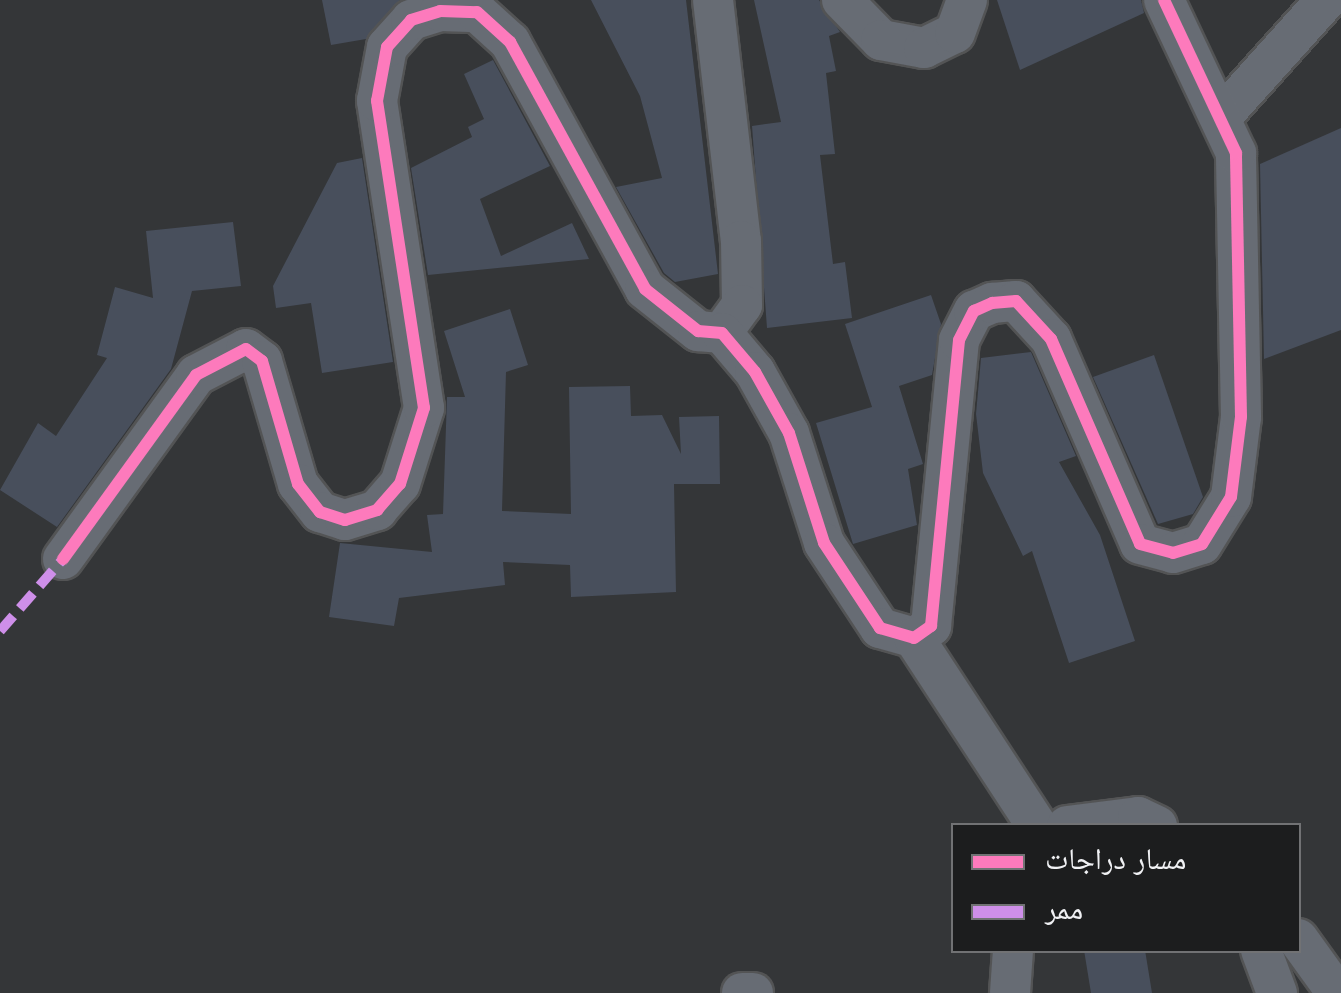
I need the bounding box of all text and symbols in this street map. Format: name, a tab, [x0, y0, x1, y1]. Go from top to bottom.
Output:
legend	[951, 823, 1301, 953]
text: مسار دراجات	[1045, 839, 1187, 877]
text: ممر	[1045, 889, 1083, 927]

